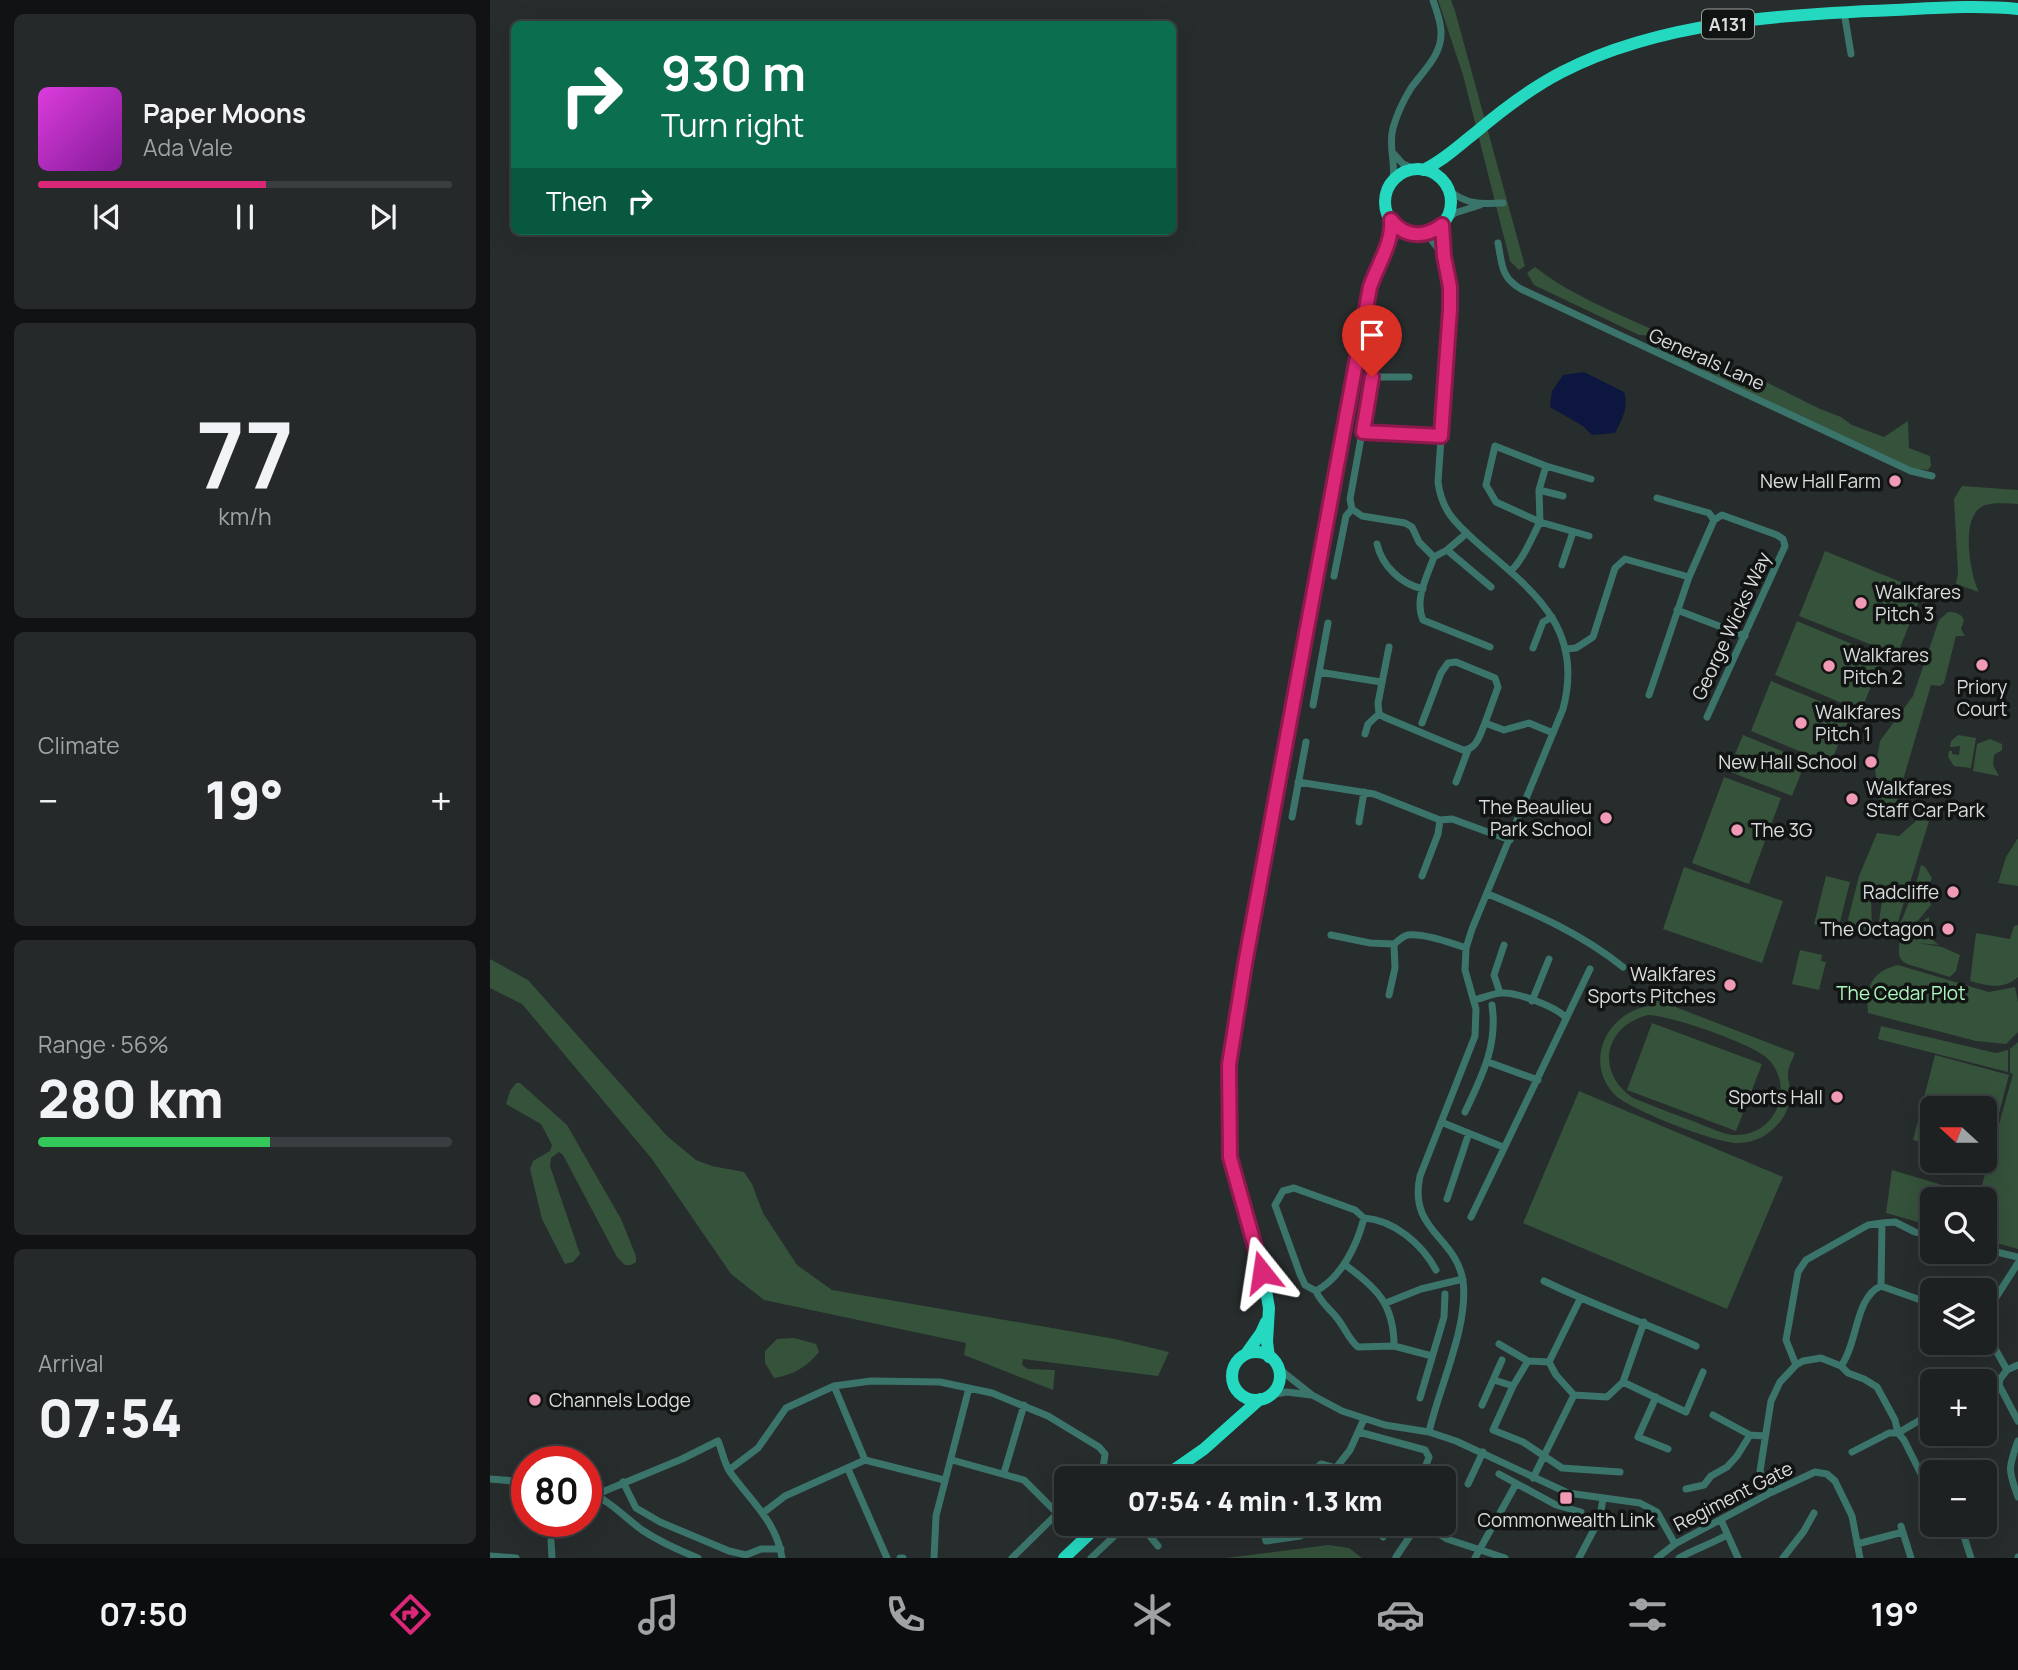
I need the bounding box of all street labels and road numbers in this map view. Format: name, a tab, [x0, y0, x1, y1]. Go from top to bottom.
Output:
road number: A131	[1702, 9, 1754, 38]
street label: Generals Lane	[1645, 322, 1769, 396]
street label: George Wicks Way	[1685, 548, 1777, 704]
street label: Regiment Gate	[1669, 1455, 1797, 1537]

